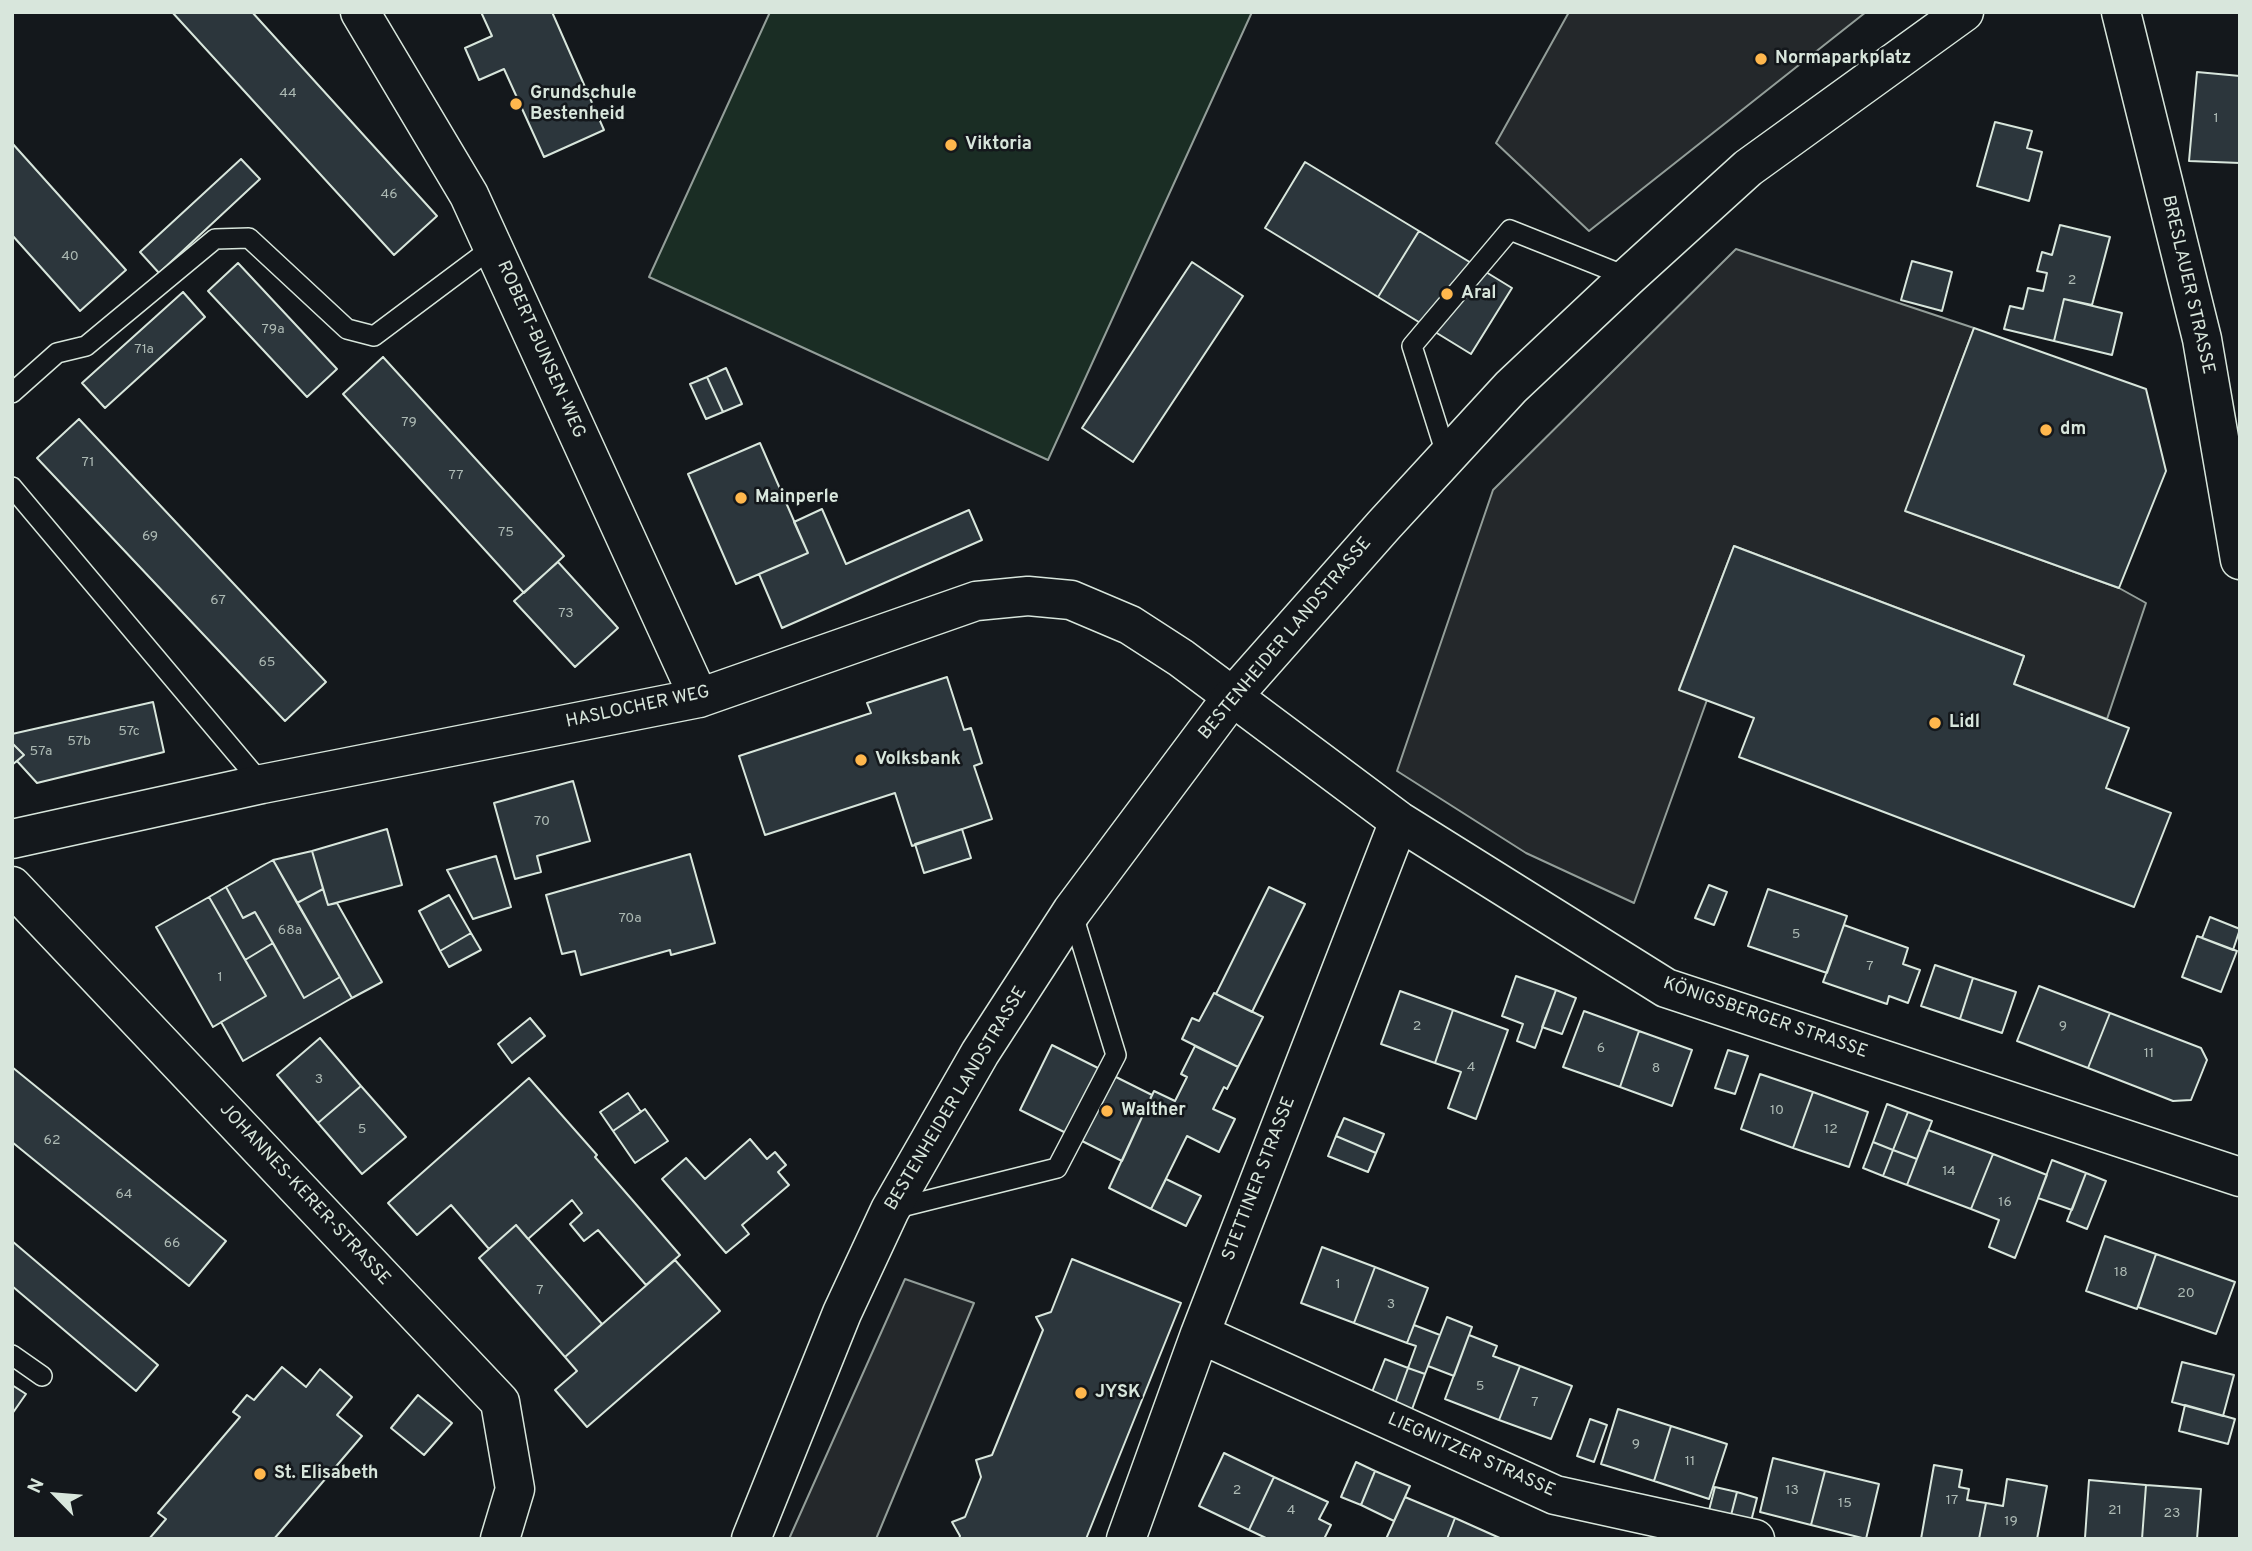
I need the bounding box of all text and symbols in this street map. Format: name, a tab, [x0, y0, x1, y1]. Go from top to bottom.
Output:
place label: Normaparkplatz	[1775, 48, 1911, 70]
marker: Normaparkplatz	[1753, 51, 1769, 67]
place label: Grundschule Bestenheid	[530, 83, 637, 126]
house number: 44	[279, 86, 297, 102]
marker: Grundschule Bestenheid	[508, 96, 524, 112]
house number: 1	[2213, 111, 2219, 127]
place label: Viktoria	[965, 134, 1032, 156]
marker: Viktoria	[943, 137, 959, 153]
house number: 46	[380, 187, 398, 203]
street label: BRESLAUER STRASSE	[2156, 194, 2218, 376]
house number: 40	[61, 249, 79, 265]
street label: ROBERT-BUNSEN-WEG	[491, 258, 589, 442]
house number: 2	[2068, 273, 2076, 289]
place label: Aral	[1461, 283, 1496, 305]
marker: Aral	[1439, 286, 1455, 302]
house number: 79a	[261, 322, 285, 338]
house number: 71a	[134, 342, 154, 358]
house number: 79	[401, 415, 417, 431]
place label: dm	[2060, 419, 2086, 441]
marker: dm	[2038, 422, 2054, 438]
house number: 71	[82, 455, 94, 471]
house number: 77	[448, 468, 464, 484]
place label: Mainperle	[755, 487, 839, 509]
marker: Mainperle	[733, 490, 749, 506]
house number: 75	[498, 525, 514, 541]
house number: 69	[142, 529, 158, 545]
street label: BESTENHEIDER LANDSTRASSE	[1195, 533, 1377, 745]
house number: 67	[210, 593, 226, 609]
house number: 73	[558, 606, 574, 622]
house number: 65	[258, 655, 276, 671]
street label: HASLOCHER WEG	[564, 682, 712, 734]
place label: Lidl	[1949, 712, 1980, 734]
marker: Lidl	[1927, 715, 1943, 731]
house number: 57c	[118, 724, 140, 740]
house number: 57b	[67, 734, 91, 750]
house number: 57a	[30, 744, 52, 760]
place label: Volksbank	[875, 749, 961, 771]
marker: Volksbank	[853, 752, 869, 768]
house number: 70	[534, 814, 550, 830]
house number: 70a	[618, 911, 642, 927]
house number: 68a	[278, 923, 302, 939]
house number: 5	[1792, 927, 1800, 943]
house number: 7	[1866, 959, 1874, 975]
house number: 1	[217, 970, 223, 986]
street label: KÖNIGSBERGER STRASSE	[1660, 974, 1870, 1064]
street label: BESTENHEIDER LANDSTRASSE	[881, 983, 1033, 1215]
house number: 2	[1413, 1019, 1421, 1035]
house number: 9	[2059, 1019, 2067, 1035]
house number: 6	[1597, 1041, 1605, 1057]
house number: 11	[2144, 1046, 2154, 1062]
house number: 4	[1467, 1060, 1475, 1076]
house number: 8	[1652, 1061, 1660, 1077]
house number: 3	[315, 1072, 323, 1088]
street label: STETTINER STRASSE	[1219, 1094, 1301, 1264]
street label: JOHANNES-KERER-STRASSE	[214, 1099, 394, 1291]
place label: Walther	[1121, 1100, 1186, 1122]
marker: Walther	[1099, 1103, 1115, 1119]
house number: 10	[1770, 1103, 1784, 1119]
house number: 5	[358, 1122, 366, 1138]
house number: 12	[1824, 1122, 1838, 1138]
house number: 62	[44, 1133, 60, 1149]
house number: 14	[1942, 1164, 1956, 1180]
house number: 64	[115, 1187, 133, 1203]
house number: 16	[1998, 1195, 2012, 1211]
house number: 66	[164, 1236, 180, 1252]
house number: 18	[2114, 1265, 2128, 1281]
house number: 1	[1335, 1277, 1341, 1293]
house number: 7	[536, 1283, 544, 1299]
house number: 20	[2177, 1286, 2195, 1302]
house number: 3	[1387, 1297, 1395, 1313]
house number: 5	[1476, 1379, 1484, 1395]
place label: JYSK	[1095, 1382, 1141, 1404]
marker: JYSK	[1073, 1385, 1089, 1401]
house number: 7	[1531, 1395, 1539, 1411]
street label: LIEGNITZER STRASSE	[1384, 1409, 1558, 1503]
house number: 9	[1632, 1437, 1640, 1453]
house number: 11	[1685, 1454, 1695, 1470]
north arrow	[21, 1460, 91, 1530]
place label: St. Elisabeth	[274, 1463, 379, 1485]
marker: St. Elisabeth	[252, 1466, 268, 1482]
text: N	[23, 1475, 51, 1497]
house number: 2	[1233, 1483, 1241, 1499]
house number: 13	[1785, 1483, 1799, 1499]
house number: 17	[1946, 1493, 1958, 1509]
house number: 15	[1838, 1496, 1852, 1512]
house number: 4	[1287, 1503, 1295, 1519]
house number: 21	[2108, 1503, 2122, 1519]
house number: 23	[2164, 1506, 2180, 1522]
house number: 19	[2004, 1514, 2018, 1530]

